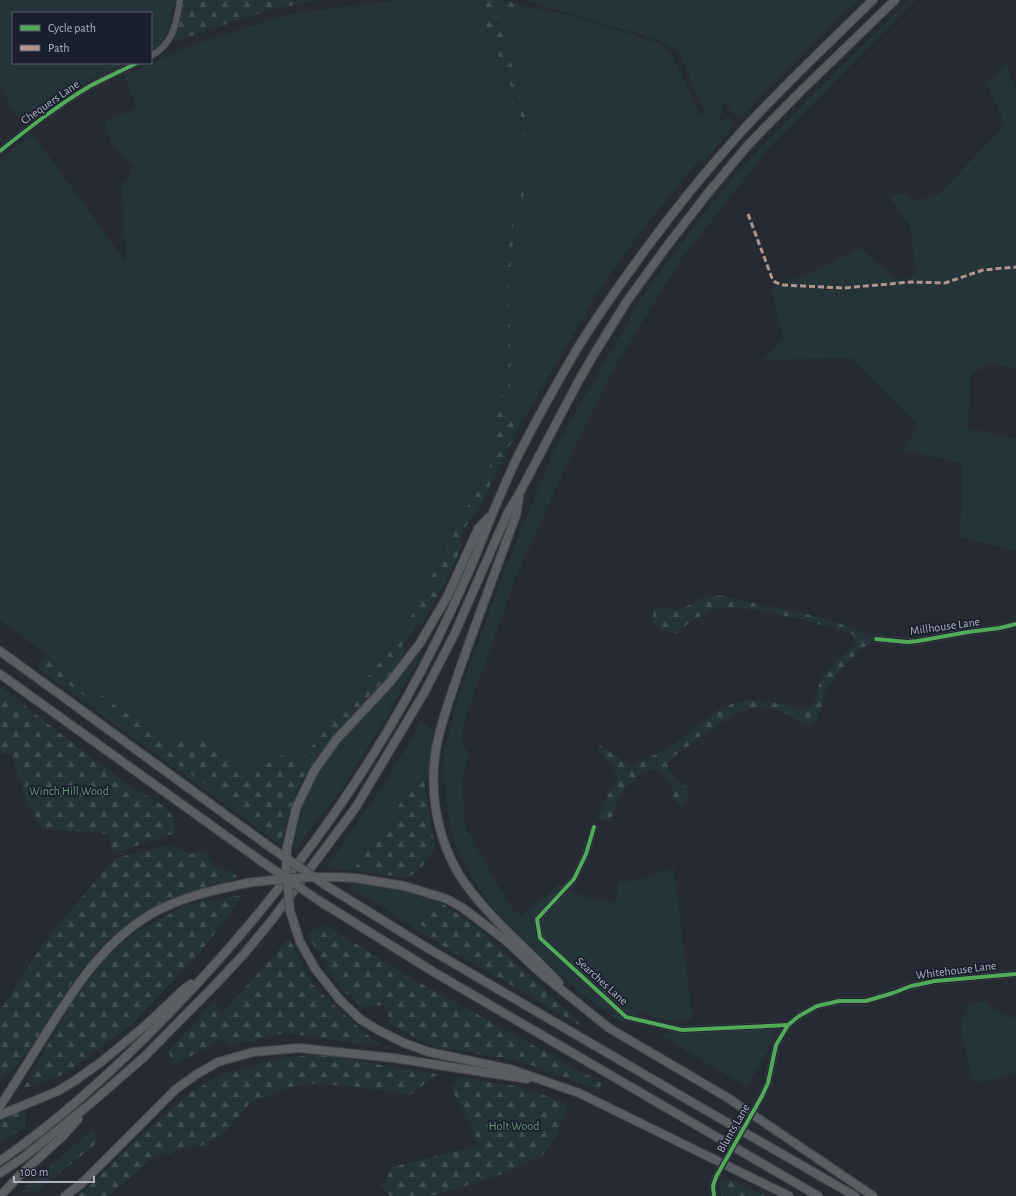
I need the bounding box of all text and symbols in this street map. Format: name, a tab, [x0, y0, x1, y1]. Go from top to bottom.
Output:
legend	[12, 12, 152, 64]
text: Cycle path	[48, 22, 96, 35]
text: Path	[48, 42, 70, 54]
street label: Chequers Lane	[19, 78, 81, 126]
street label: Millhouse Lane	[909, 615, 981, 637]
park label: Winch Hill Wood	[29, 785, 109, 797]
street label: Searches Lane	[574, 955, 630, 1007]
street label: Whitehouse Lane	[915, 959, 997, 981]
street label: Blunts Lane	[714, 1102, 752, 1154]
park label: Holt Wood	[489, 1120, 539, 1132]
scale bar	[14, 1158, 94, 1184]
text: 100 m	[20, 1166, 48, 1178]

